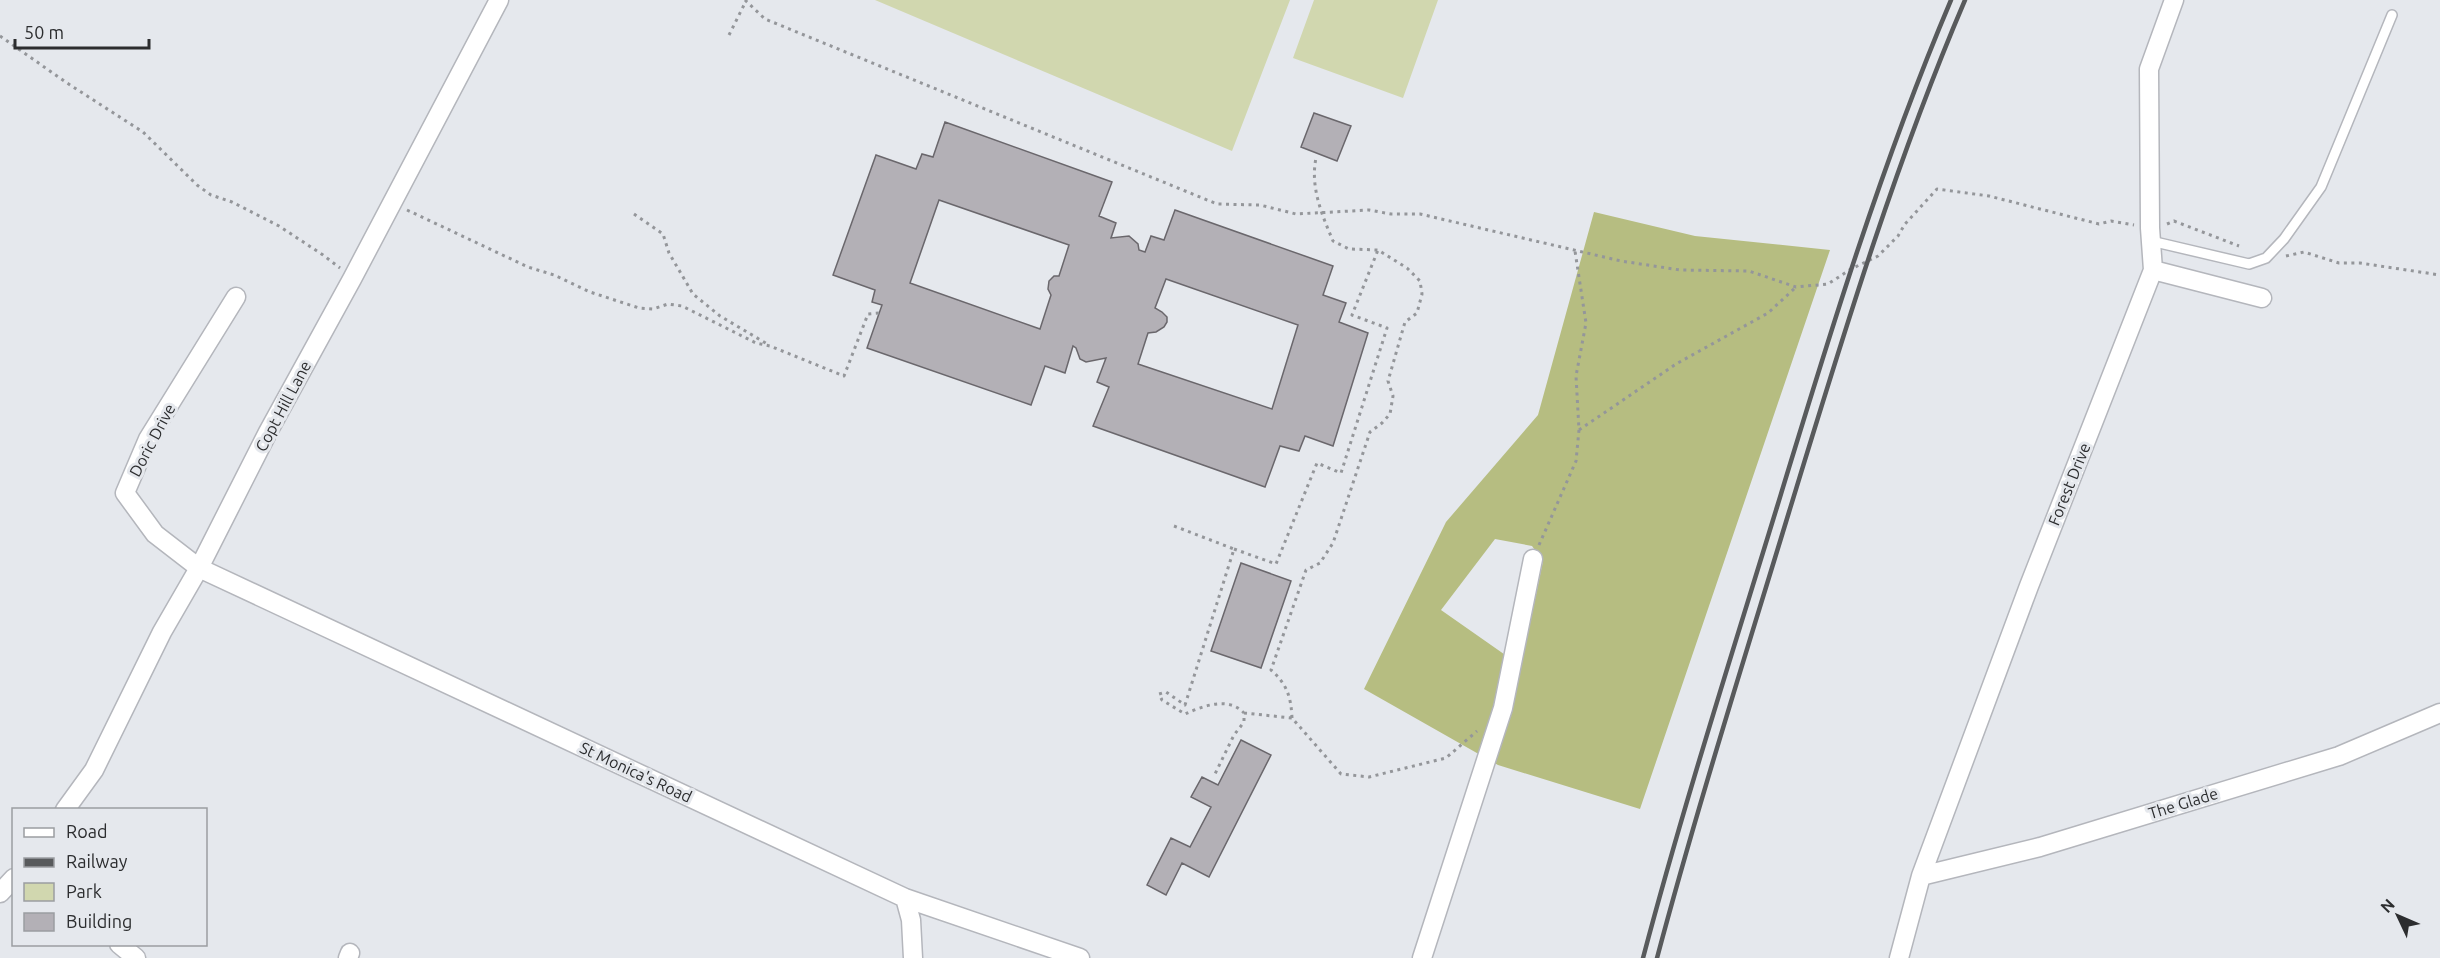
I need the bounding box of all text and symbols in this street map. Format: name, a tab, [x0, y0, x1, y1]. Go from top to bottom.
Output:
scale bar	[15, 12, 148, 50]
text: 50 m	[24, 22, 64, 42]
street label: Copt Hill Lane	[252, 358, 314, 454]
street label: Doric Drive	[125, 401, 179, 479]
street label: Forest Drive	[2044, 440, 2094, 528]
street label: St Monica's Road	[577, 738, 695, 806]
street label: The Glade	[2146, 784, 2220, 822]
legend	[12, 808, 207, 946]
text: Road	[66, 821, 108, 841]
text: Railway	[66, 851, 128, 871]
text: Park	[66, 881, 102, 901]
north arrow	[2368, 886, 2428, 946]
text: N	[2377, 895, 2398, 916]
text: Building	[66, 911, 132, 931]

